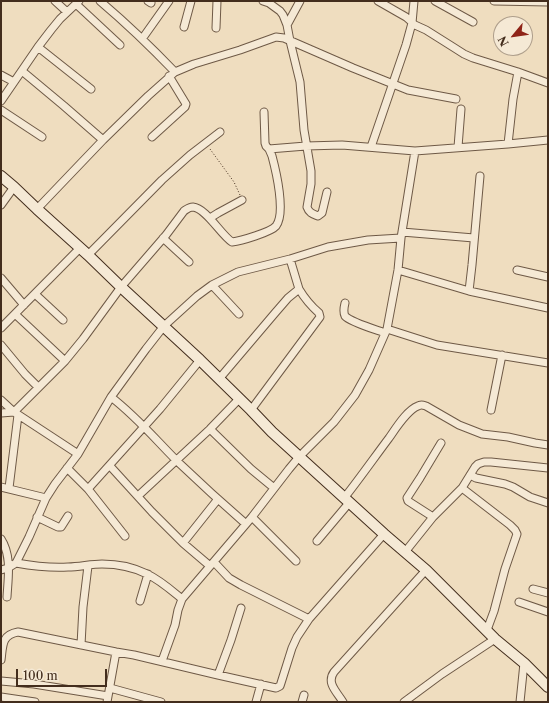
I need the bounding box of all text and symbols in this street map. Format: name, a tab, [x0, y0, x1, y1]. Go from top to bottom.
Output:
north arrow	[493, 16, 533, 56]
text: N	[495, 34, 512, 49]
scale bar	[18, 661, 109, 687]
text: 100 m	[23, 668, 58, 683]

